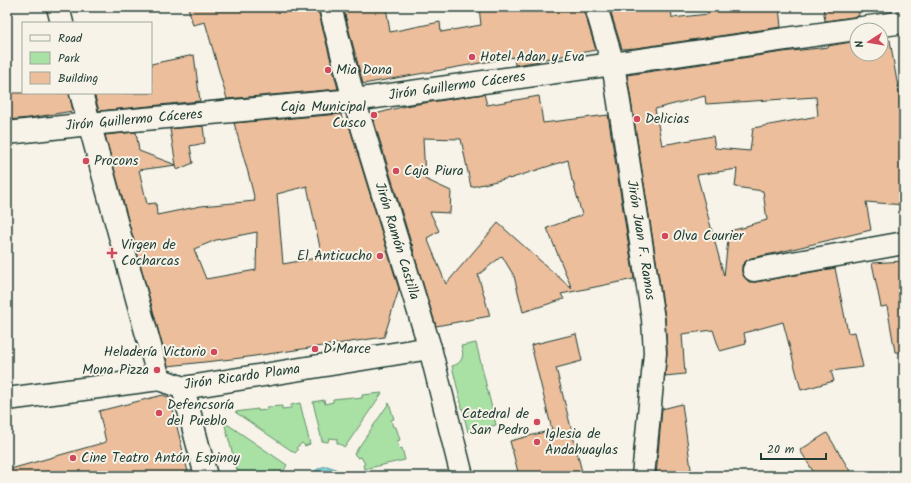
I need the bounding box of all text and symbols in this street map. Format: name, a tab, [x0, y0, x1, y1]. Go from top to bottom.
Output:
legend	[22, 22, 152, 94]
north arrow	[849, 22, 889, 62]
text: Road	[58, 29, 83, 48]
text: N	[851, 39, 870, 49]
place label: Hotel Adan y Eva	[480, 46, 584, 68]
text: Park	[58, 49, 80, 68]
marker: Hotel Adan y Eva	[467, 52, 477, 62]
place label: Mia Dona	[336, 59, 392, 81]
marker: Mia Dona	[323, 65, 333, 75]
street label: Jirón Guillermo Cáceres	[387, 66, 527, 106]
text: Building	[58, 69, 98, 88]
place label: Caja Municipal Cusco	[280, 96, 367, 134]
street label: Jirón Guillermo Cáceres	[64, 103, 204, 137]
place label: Delicias	[645, 108, 689, 130]
marker: Caja Municipal Cusco	[369, 110, 379, 120]
marker: Delicias	[632, 114, 642, 124]
place label: Procons	[94, 150, 139, 172]
marker: Procons	[81, 156, 91, 166]
place label: Caja Piura	[404, 160, 464, 182]
marker: Caja Piura	[391, 166, 401, 176]
street label: Jirón Juan F. Ramos	[621, 178, 661, 302]
street label: Jirón Ramón Castilla	[369, 179, 425, 303]
place label: Olva Courier	[673, 225, 745, 247]
marker: Olva Courier	[660, 231, 670, 241]
place label: Virgen de Cocharcas	[121, 234, 179, 272]
place label: El Anticucho	[297, 245, 372, 267]
marker: Virgen de Cocharcas	[106, 247, 118, 259]
marker: El Anticucho	[375, 251, 385, 261]
place label: D’Marce	[323, 338, 372, 360]
place label: Heladería Victorio	[104, 341, 206, 363]
marker: D’Marce	[310, 344, 320, 354]
marker: Heladería Victorio	[209, 347, 219, 357]
street label: Jirón Ricardo Plama	[182, 358, 302, 396]
place label: Mona Pizza	[82, 359, 149, 381]
marker: Mona Pizza	[152, 365, 162, 375]
place label: Defencsoría del Pueblo	[167, 394, 234, 432]
place label: Catedral de San Pedro	[462, 403, 530, 441]
marker: Defencsoría del Pueblo	[154, 408, 164, 418]
marker: Catedral de San Pedro	[532, 417, 542, 427]
place label: Iglesia de Andahuaylas	[545, 423, 618, 461]
scale bar	[761, 435, 826, 461]
marker: Iglesia de Andahuaylas	[532, 437, 542, 447]
text: 20 m	[767, 440, 795, 459]
place label: Cine Teatro Antón Espinoy	[81, 447, 240, 469]
marker: Cine Teatro Antón Espinoy	[68, 453, 78, 463]

